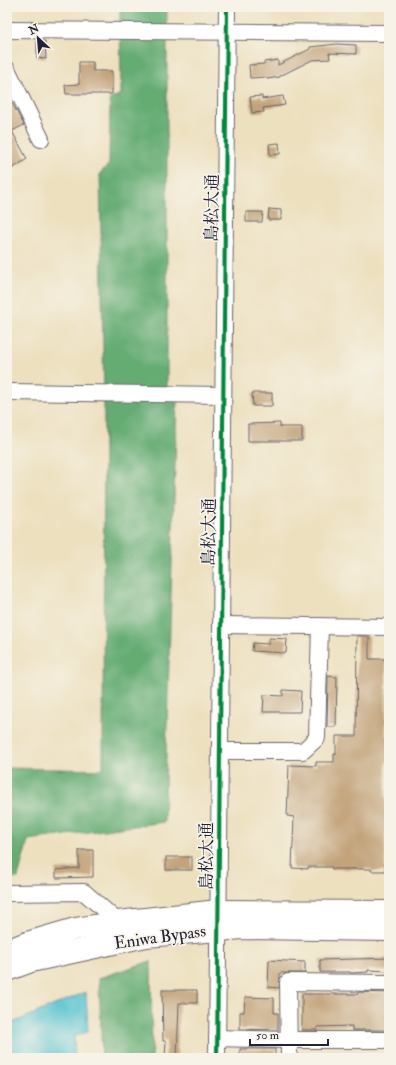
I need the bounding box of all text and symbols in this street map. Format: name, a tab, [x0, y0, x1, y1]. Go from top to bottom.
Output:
north arrow	[18, 18, 58, 58]
text: N	[26, 21, 42, 38]
street label: 島松大通	[201, 174, 223, 242]
street label: 島松大通	[198, 498, 220, 566]
street label: 島松大通	[196, 822, 217, 890]
street label: Eniwa Bypass	[113, 920, 207, 955]
scale bar	[250, 1021, 328, 1047]
text: 50 m	[256, 1028, 280, 1043]

